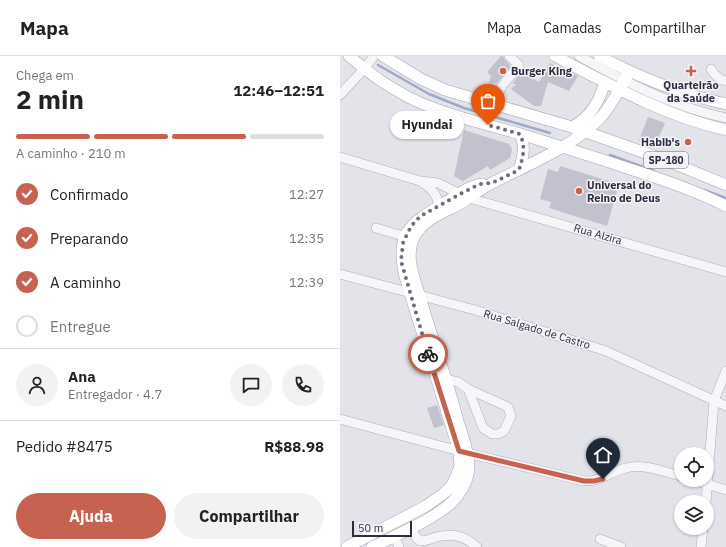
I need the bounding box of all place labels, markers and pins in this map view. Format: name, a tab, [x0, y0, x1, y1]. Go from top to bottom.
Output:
place label: Burger King	[511, 64, 573, 78]
marker: Quarteirão da Saúde	[685, 65, 697, 77]
marker: Burger King	[498, 66, 508, 76]
place label: Quarteirão da Saúde	[663, 78, 719, 105]
pin	[471, 84, 505, 125]
callout: Hyundai	[390, 111, 464, 139]
place label: Habib's	[641, 135, 680, 149]
marker: Habib's	[683, 137, 693, 147]
place label: Universal do Reino de Deus	[587, 178, 661, 205]
marker: Universal do Reino de Deus	[574, 186, 584, 196]
pin	[586, 438, 620, 479]

